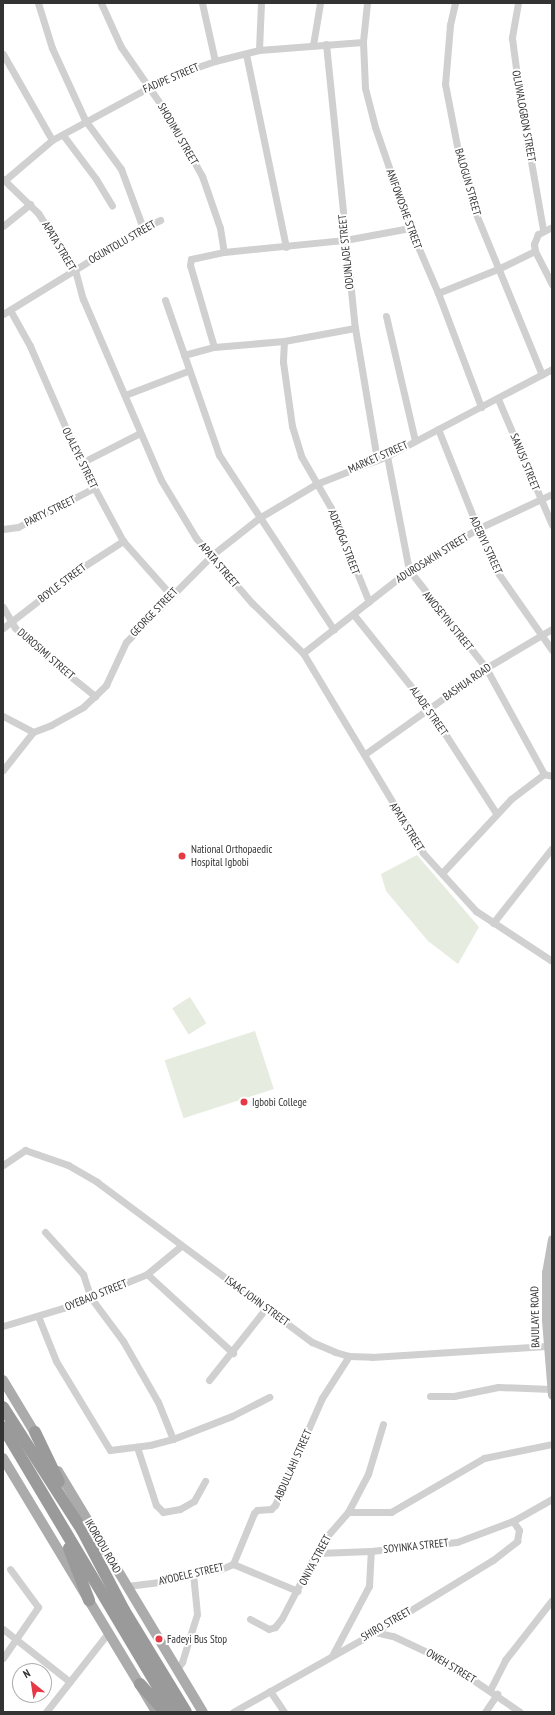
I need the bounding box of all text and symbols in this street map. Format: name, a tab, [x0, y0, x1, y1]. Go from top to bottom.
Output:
street label: FADIPE STREET	[141, 60, 201, 96]
street label: OLUWALOGBON STREET	[509, 69, 539, 163]
street label: SHODIMU STREET	[155, 101, 201, 167]
street label: BALOGUN STREET	[452, 147, 484, 217]
street label: ANIFOWOSHE STREET	[383, 167, 425, 251]
street label: ODUNLADE STREET	[335, 214, 357, 290]
street label: OGUNTOLU STREET	[86, 217, 158, 267]
street label: APATA STREET	[39, 219, 79, 273]
street label: OLALEYE STREET	[59, 425, 101, 491]
street label: SANUSI STREET	[508, 432, 542, 492]
street label: MARKET STREET	[346, 438, 410, 476]
street label: PARTY STREET	[22, 493, 78, 529]
street label: ADEKOGA STREET	[325, 507, 363, 577]
street label: ADEBIYI STREET	[467, 514, 505, 576]
street label: ADUROSAKIN STREET	[393, 530, 471, 586]
street label: APATA STREET	[196, 540, 242, 590]
street label: BOYLE STREET	[35, 561, 89, 605]
street label: GEORGE STREET	[127, 585, 181, 639]
street label: AWOSEYIN STREET	[420, 589, 476, 653]
street label: DUROSIMI STREET	[15, 626, 77, 682]
street label: BASHUA ROAD	[440, 661, 494, 703]
street label: ALADE STREET	[407, 684, 451, 738]
street label: APATA STREET	[387, 800, 427, 854]
place label: National Orthopaedic Hospital Igbobi	[191, 843, 272, 869]
marker: National Orthopaedic Hospital Igbobi	[176, 850, 188, 862]
place label: Igbobi College	[252, 1095, 307, 1109]
marker: Igbobi College	[239, 1097, 249, 1107]
street label: ISAAC JOHN STREET	[222, 1273, 292, 1329]
street label: OYEBAJO STREET	[63, 1277, 129, 1313]
street label: BAJULAYE ROAD	[528, 1286, 542, 1348]
street label: ABDULLAHI STREET	[271, 1427, 315, 1503]
street label: IKORODU ROAD	[82, 1517, 124, 1575]
street label: ONIYA STREET	[296, 1532, 334, 1588]
street label: SOYINKA STREET	[383, 1536, 449, 1556]
street label: AYODELE STREET	[157, 1560, 225, 1588]
street label: SHIRO STREET	[359, 1604, 413, 1644]
place label: Fadeyi Bus Stop	[167, 1632, 227, 1646]
marker: Fadeyi Bus Stop	[154, 1634, 164, 1644]
street label: OWEH STREET	[424, 1646, 478, 1686]
north arrow	[12, 1663, 52, 1703]
text: N	[20, 1666, 33, 1681]

